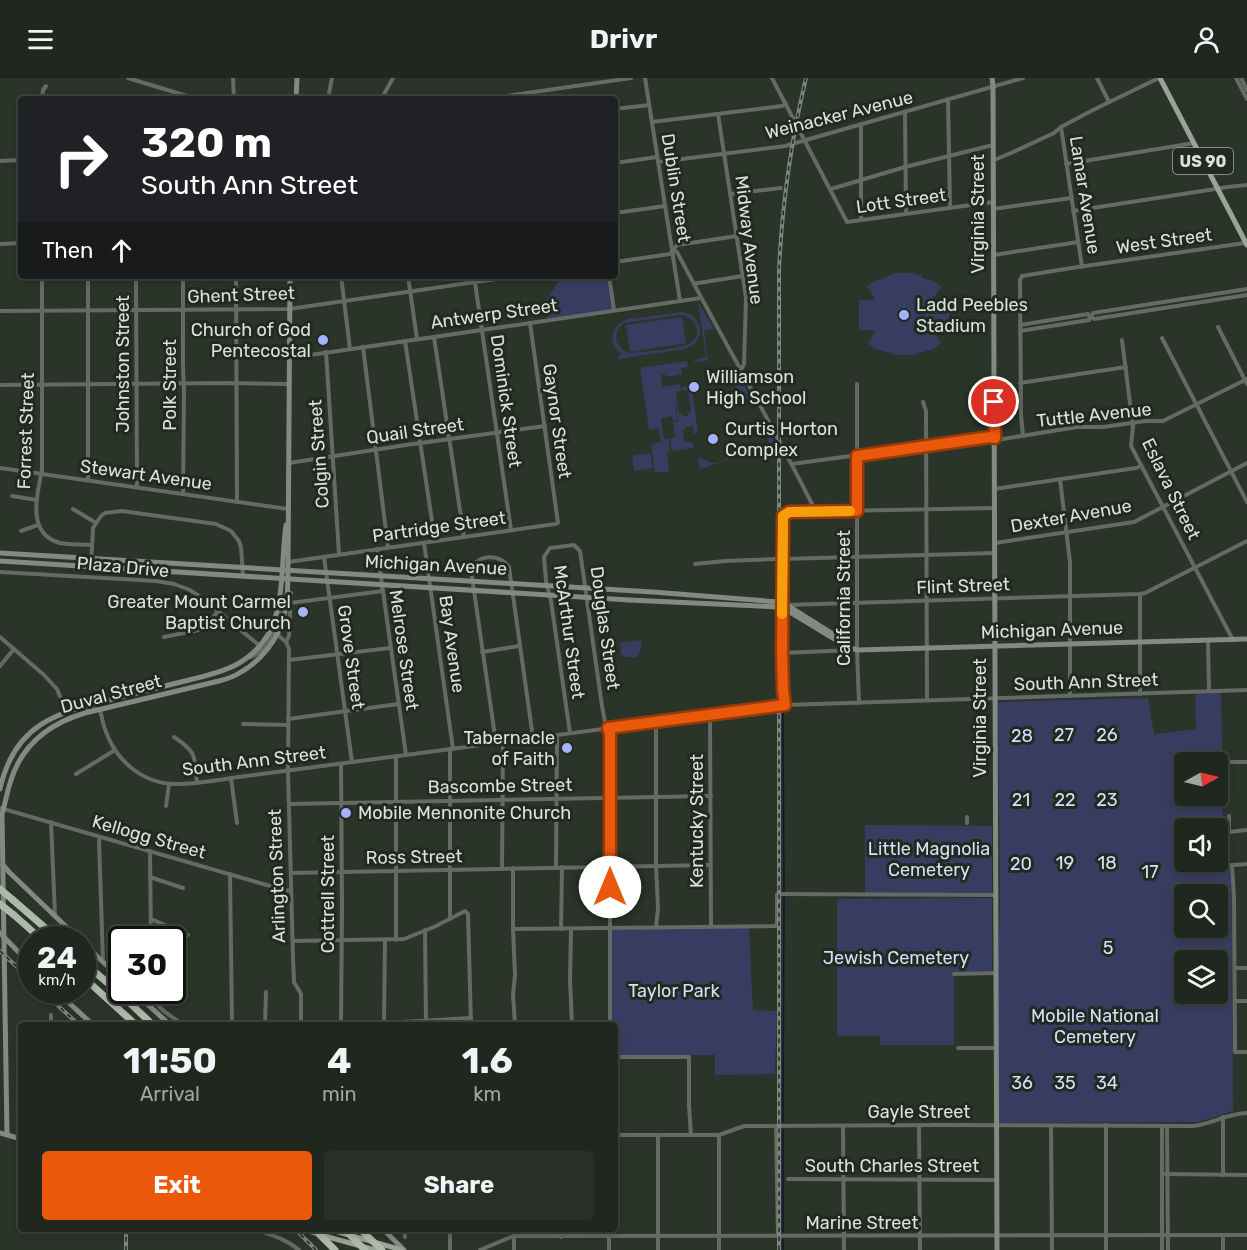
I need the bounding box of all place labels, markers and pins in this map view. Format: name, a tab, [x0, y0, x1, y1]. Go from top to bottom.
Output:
place label: Ladd Peebles Stadium	[916, 294, 1028, 337]
marker: Ladd Peebles Stadium	[897, 308, 911, 322]
place label: Church of God Pentecostal	[191, 319, 311, 362]
marker: Church of God Pentecostal	[316, 333, 330, 347]
place label: Williamson High School	[706, 366, 806, 409]
pin	[968, 376, 1019, 427]
marker: Williamson High School	[687, 380, 701, 394]
place label: Curtis Horton Complex	[725, 418, 838, 461]
marker: Curtis Horton Complex	[706, 432, 720, 446]
place label: Greater Mount Carmel Baptist Church	[107, 591, 291, 634]
marker: Greater Mount Carmel Baptist Church	[296, 605, 310, 619]
place label: Tabernacle of Faith	[463, 727, 555, 770]
marker: Tabernacle of Faith	[560, 741, 574, 755]
place label: Mobile Mennonite Church	[358, 802, 571, 824]
marker: Mobile Mennonite Church	[339, 806, 353, 820]

